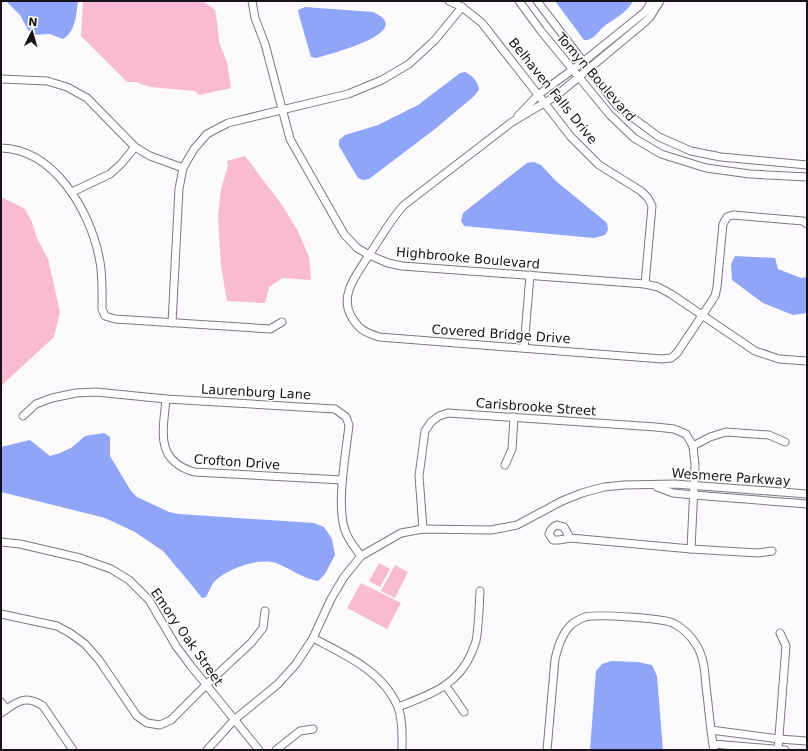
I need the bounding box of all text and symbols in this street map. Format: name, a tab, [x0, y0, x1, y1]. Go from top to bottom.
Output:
north arrow	[12, 12, 52, 52]
text: N	[28, 16, 38, 29]
street label: Tomyn Boulevard	[553, 29, 638, 124]
street label: Belhaven Falls Drive	[506, 35, 600, 147]
street label: Highbrooke Boulevard	[396, 244, 540, 272]
street label: Covered Bridge Drive	[431, 322, 571, 346]
street label: Laurenburg Lane	[201, 382, 311, 402]
street label: Carisbrooke Street	[475, 395, 597, 419]
street label: Crofton Drive	[193, 452, 281, 472]
street label: Wesmere Parkway	[671, 465, 791, 489]
street label: Emory Oak Street	[148, 585, 226, 689]

